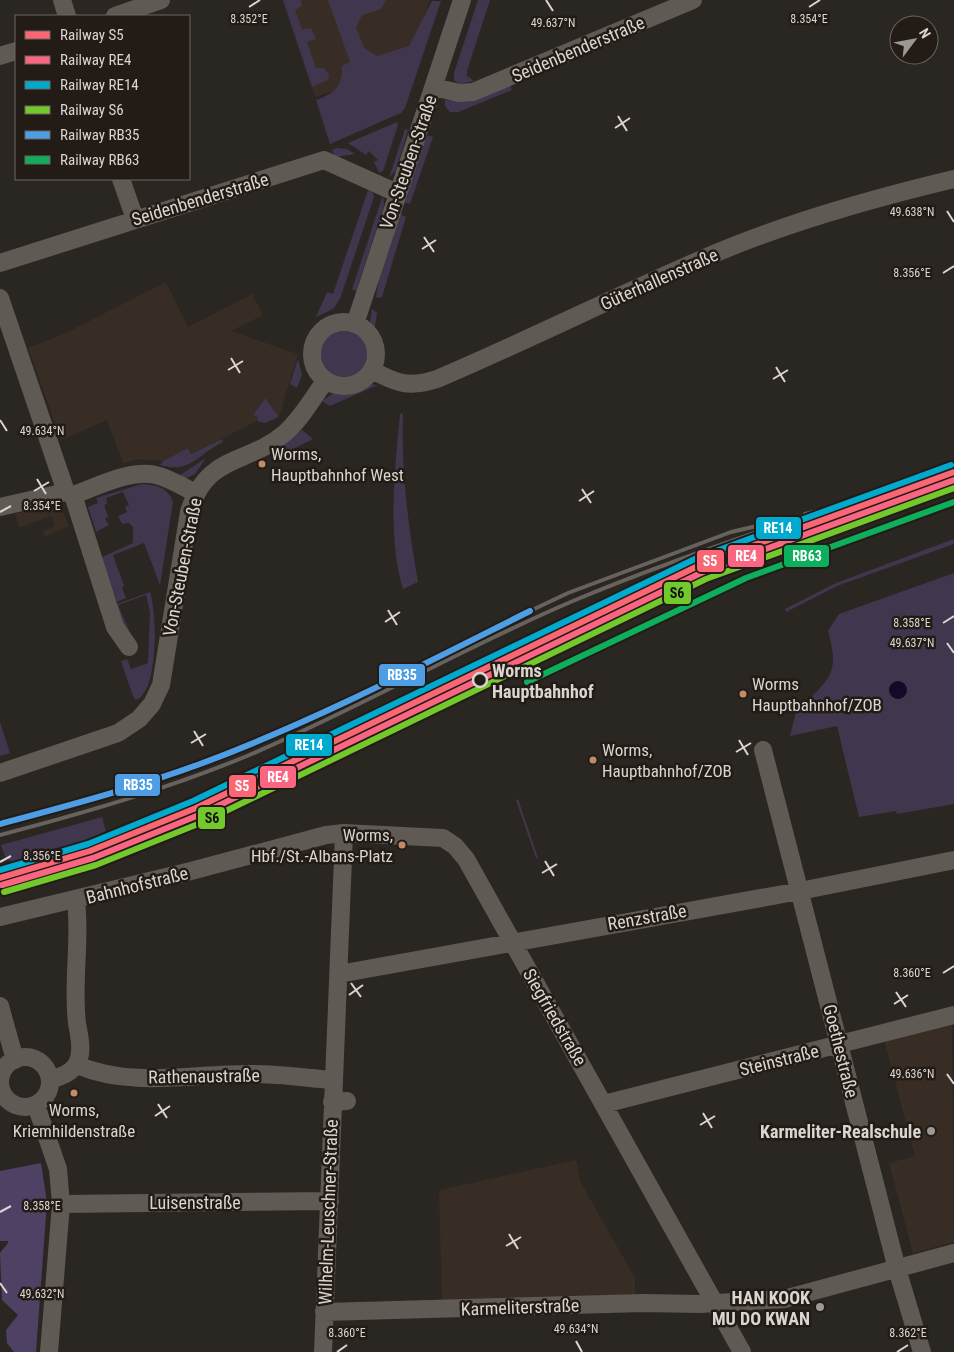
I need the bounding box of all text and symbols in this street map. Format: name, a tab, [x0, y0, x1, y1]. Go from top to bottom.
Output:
text: 8.352°E	[230, 12, 268, 26]
street label: Seidenbenderstraße	[509, 12, 647, 86]
text: 8.354°E	[790, 12, 828, 26]
legend	[15, 15, 190, 180]
north arrow	[889, 15, 939, 65]
text: 49.637°N	[531, 16, 575, 30]
text: N	[916, 25, 934, 41]
text: Railway S5	[60, 26, 124, 44]
text: Railway RE4	[60, 51, 131, 69]
text: Railway RE14	[60, 76, 139, 94]
street label: Von-Steuben-Straße	[375, 92, 441, 232]
text: Railway S6	[60, 101, 124, 119]
text: Railway RB35	[60, 126, 140, 144]
text: Railway RB63	[60, 151, 140, 169]
street label: Seidenbenderstraße	[129, 168, 271, 230]
text: 49.638°N	[890, 205, 934, 219]
street label: Güterhallenstraße	[597, 244, 721, 314]
text: 8.356°E	[893, 266, 931, 280]
text: 49.634°N	[20, 424, 64, 438]
place label: Worms, Hauptbahnhof West	[271, 444, 404, 485]
marker: Worms, Hauptbahnhof West	[257, 459, 267, 469]
street label: Von-Steuben-Straße	[158, 496, 206, 638]
text: 8.354°E	[23, 499, 61, 513]
line badge: RE14	[755, 516, 802, 540]
text: RE14	[764, 520, 792, 536]
line badge: RE4	[727, 544, 765, 568]
line badge: RB63	[783, 544, 830, 568]
text: RE4	[735, 548, 757, 564]
text: RB63	[792, 548, 822, 564]
line badge: S5	[696, 549, 725, 573]
text: S5	[703, 553, 717, 569]
line badge: S6	[663, 581, 692, 605]
text: S6	[670, 585, 684, 601]
text: 8.358°E	[893, 616, 931, 630]
text: 49.637°N	[890, 636, 934, 650]
place label: Worms Hauptbahnhof	[492, 660, 594, 702]
line badge: RB35	[378, 663, 426, 687]
text: RB35	[387, 667, 417, 683]
marker: Worms Hauptbahnhof	[472, 672, 488, 688]
place label: Worms Hauptbahnhof/ZOB	[752, 674, 882, 715]
marker: Worms Hauptbahnhof/ZOB	[738, 689, 748, 699]
line badge: RE14	[285, 733, 333, 757]
text: RE14	[295, 737, 323, 753]
place label: Worms, Hauptbahnhof/ZOB	[602, 740, 732, 781]
marker: Worms, Hauptbahnhof/ZOB	[588, 755, 598, 765]
line badge: RE4	[259, 765, 297, 789]
text: RE4	[267, 769, 289, 785]
line badge: RB35	[114, 773, 161, 797]
line badge: S5	[228, 774, 257, 798]
text: RB35	[123, 777, 153, 793]
text: S5	[235, 778, 249, 794]
line badge: S6	[197, 806, 226, 830]
text: S6	[205, 810, 219, 826]
place label: Worms, Hbf./St.-Albans-Platz	[251, 825, 393, 866]
marker: Worms, Hbf./St.-Albans-Platz	[397, 840, 407, 850]
text: 8.356°E	[23, 849, 61, 863]
street label: Bahnhofstraße	[84, 862, 190, 908]
street label: Renzstraße	[606, 900, 688, 934]
street label: Siegfriedstraße	[519, 965, 591, 1069]
text: 8.360°E	[893, 966, 931, 980]
street label: Goethestraße	[819, 1002, 863, 1100]
street label: Steinstraße	[737, 1040, 821, 1080]
street label: Rathenaustraße	[148, 1065, 260, 1087]
text: 49.636°N	[890, 1067, 934, 1081]
marker: Worms, Kriemhildenstraße	[69, 1088, 79, 1098]
place label: Worms, Kriemhildenstraße	[13, 1100, 135, 1141]
street label: Wilhelm-Leuschner-Straße	[314, 1119, 342, 1305]
place label: Karmeliter-Realschule	[760, 1121, 921, 1142]
marker: Karmeliter-Realschule	[925, 1125, 937, 1137]
street label: Luisenstraße	[149, 1192, 241, 1213]
text: 8.358°E	[23, 1199, 61, 1213]
text: 49.632°N	[20, 1287, 64, 1301]
place label: HAN KOOK MU DO KWAN	[712, 1287, 811, 1329]
street label: Karmeliterstraße	[460, 1294, 580, 1320]
marker: HAN KOOK MU DO KWAN	[814, 1301, 826, 1313]
text: 49.634°N	[554, 1322, 598, 1336]
text: 8.360°E	[328, 1326, 366, 1340]
text: 8.362°E	[889, 1326, 927, 1340]

